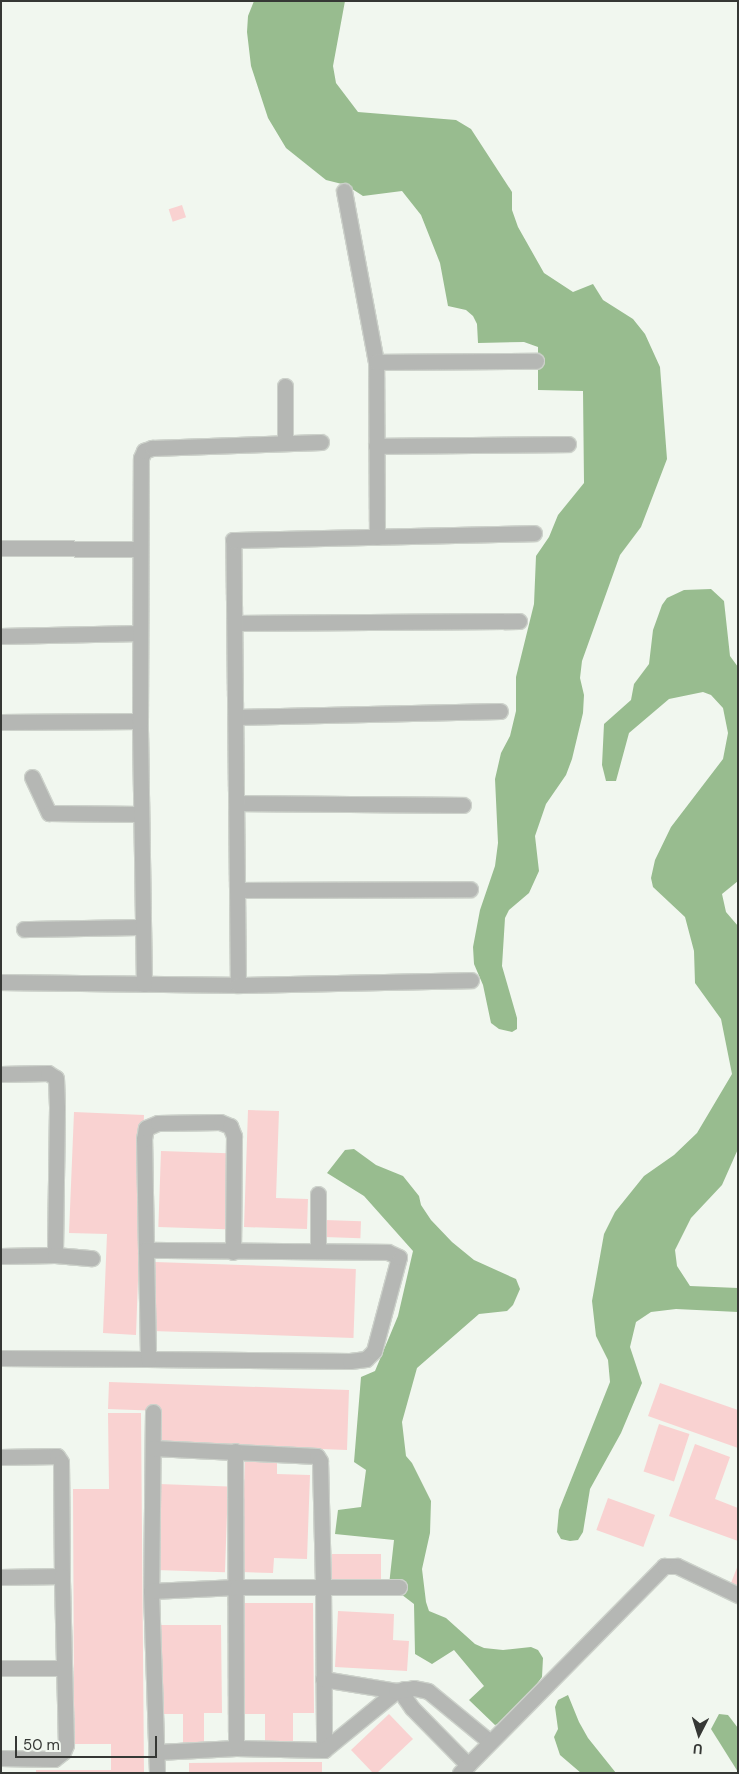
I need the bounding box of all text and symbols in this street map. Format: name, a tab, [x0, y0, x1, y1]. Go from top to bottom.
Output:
north arrow	[674, 1709, 724, 1759]
scale bar	[18, 1726, 160, 1758]
text: 50 m	[23, 1735, 60, 1755]
text: U	[692, 1740, 703, 1758]

